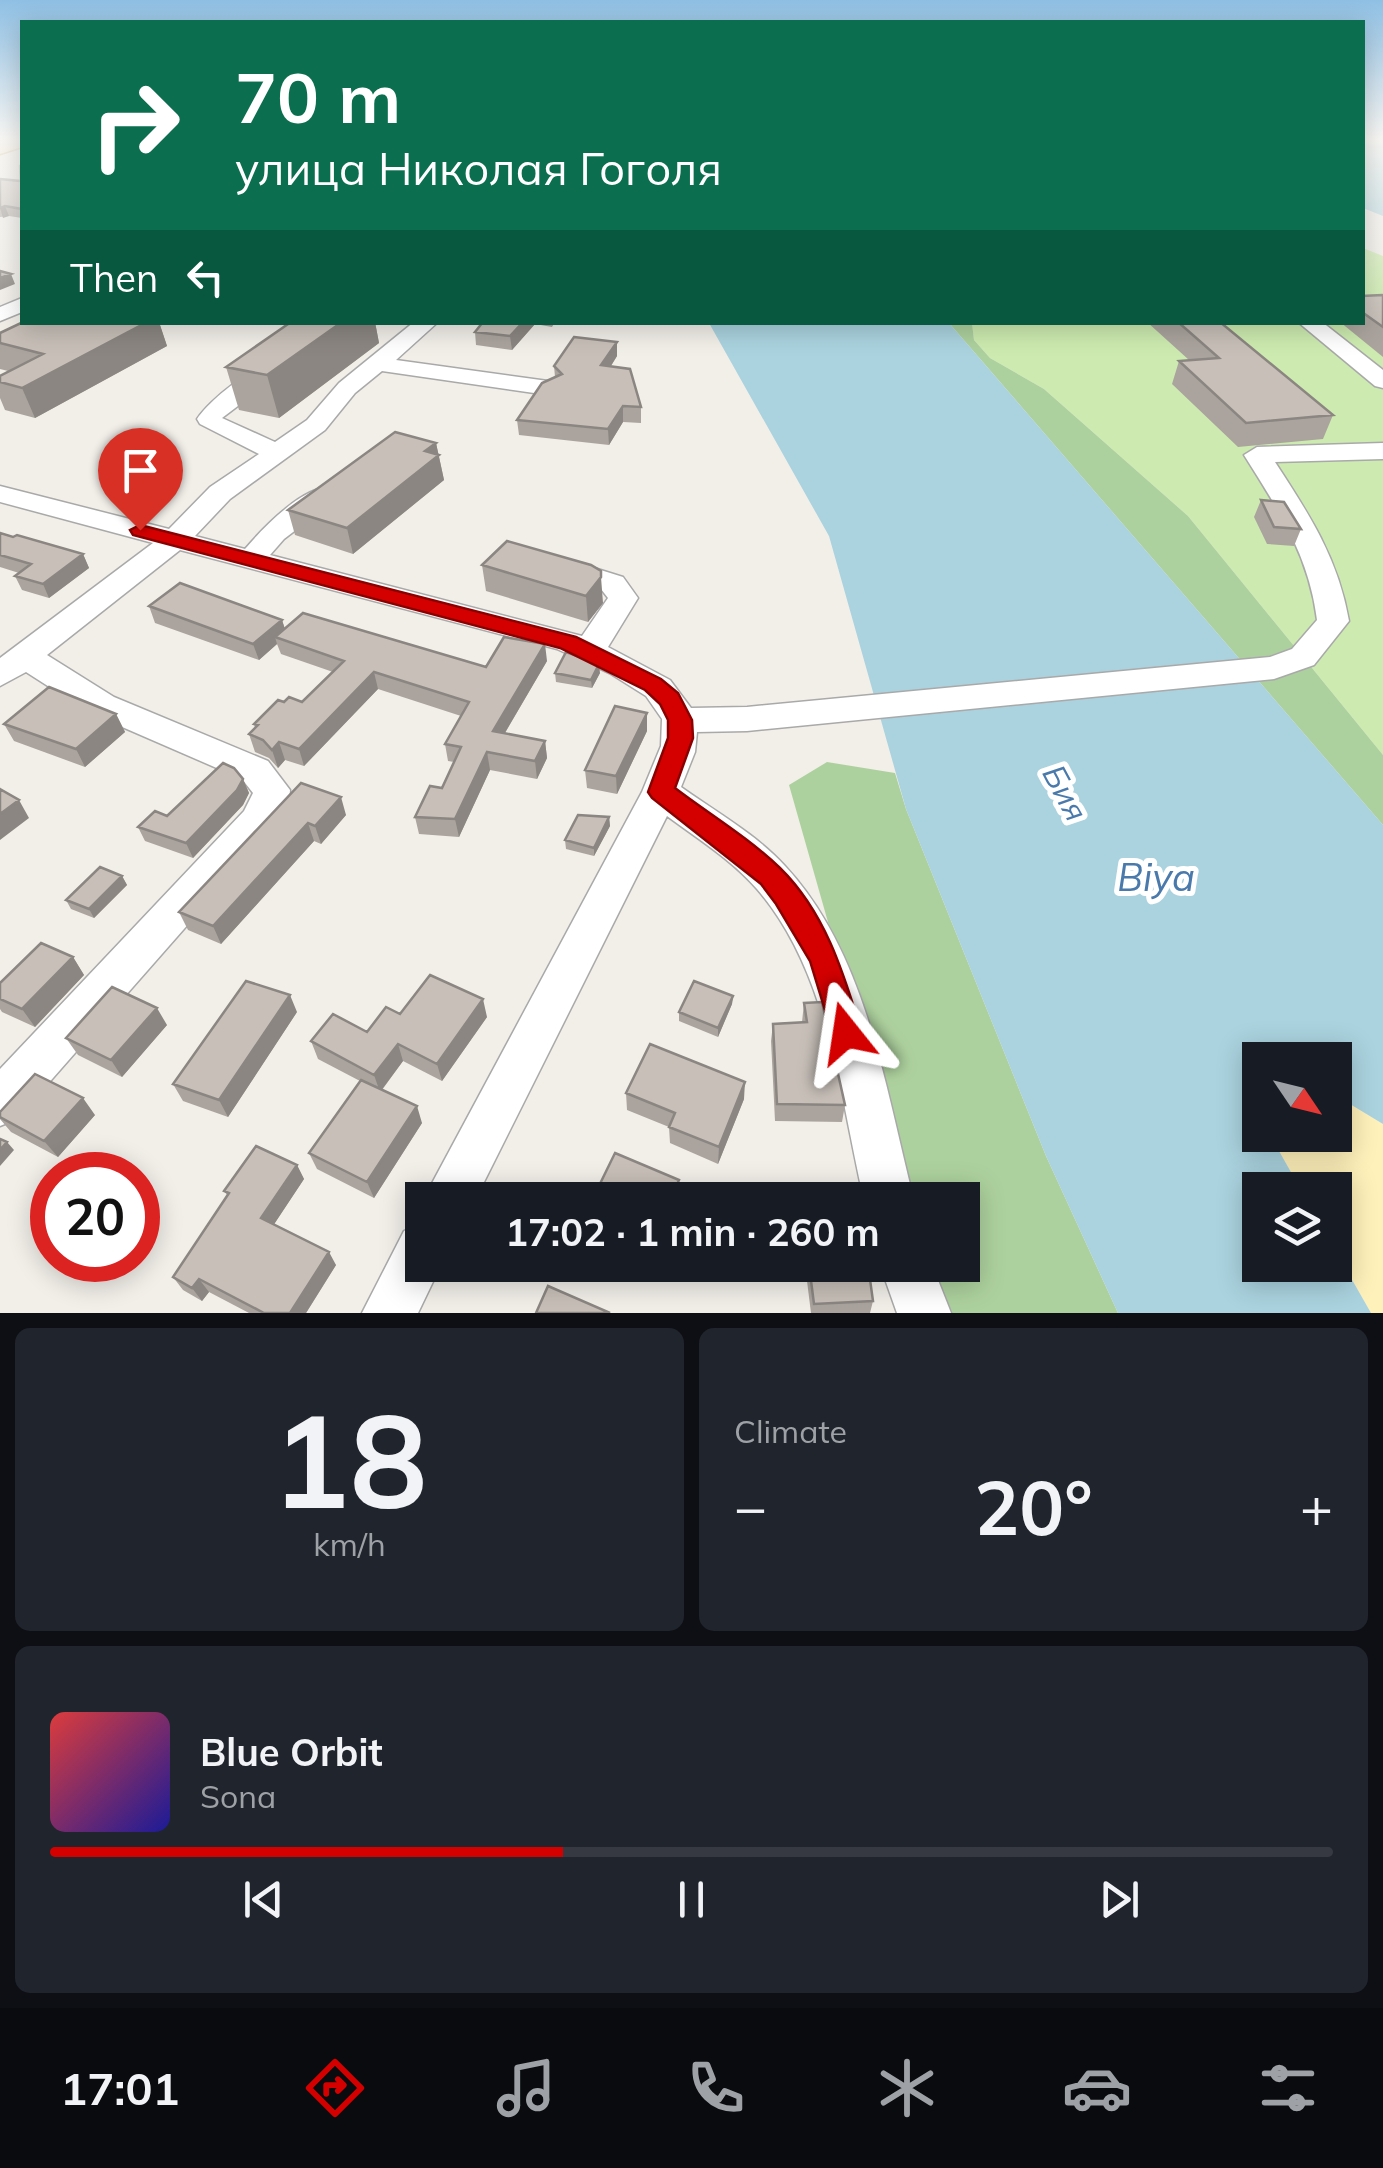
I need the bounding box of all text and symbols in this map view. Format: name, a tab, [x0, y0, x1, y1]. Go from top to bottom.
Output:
text: 70 m	[235, 53, 401, 141]
icon: right	[70, 60, 200, 190]
text: улица Николая Гоголя	[235, 140, 722, 196]
icon: left	[178, 250, 233, 305]
text: Then	[70, 254, 158, 302]
pin	[98, 428, 183, 531]
icon: arrive	[113, 443, 168, 498]
water label: Бия	[1035, 757, 1097, 828]
water label: Biya	[1117, 853, 1195, 901]
position arrow	[794, 981, 898, 1085]
north arrow	[1242, 1042, 1352, 1152]
map controls	[1242, 1042, 1352, 1282]
speed limit sign: 20	[30, 1152, 160, 1282]
button: layers	[1242, 1172, 1352, 1282]
text: 17:02 · 1 min · 260 m	[505, 1208, 880, 1256]
text: 18	[271, 1377, 428, 1541]
text: Climate	[734, 1411, 847, 1451]
text: 20°	[974, 1460, 1093, 1554]
text: −	[734, 1472, 767, 1541]
text: +	[1300, 1472, 1333, 1541]
text: km/h	[313, 1524, 386, 1564]
text: Blue Orbit	[200, 1728, 383, 1776]
text: Sona	[200, 1776, 276, 1816]
icon: previous	[236, 1872, 291, 1927]
icon: pause	[664, 1872, 719, 1927]
icon: next	[1092, 1872, 1147, 1927]
icon: directions	[300, 2053, 370, 2123]
icon: music	[491, 2053, 561, 2123]
icon: phone	[681, 2053, 751, 2123]
icon: climate	[872, 2053, 942, 2123]
icon: car	[1062, 2053, 1132, 2123]
icon: filters	[1253, 2053, 1323, 2123]
text: 17:01	[60, 2060, 179, 2116]

